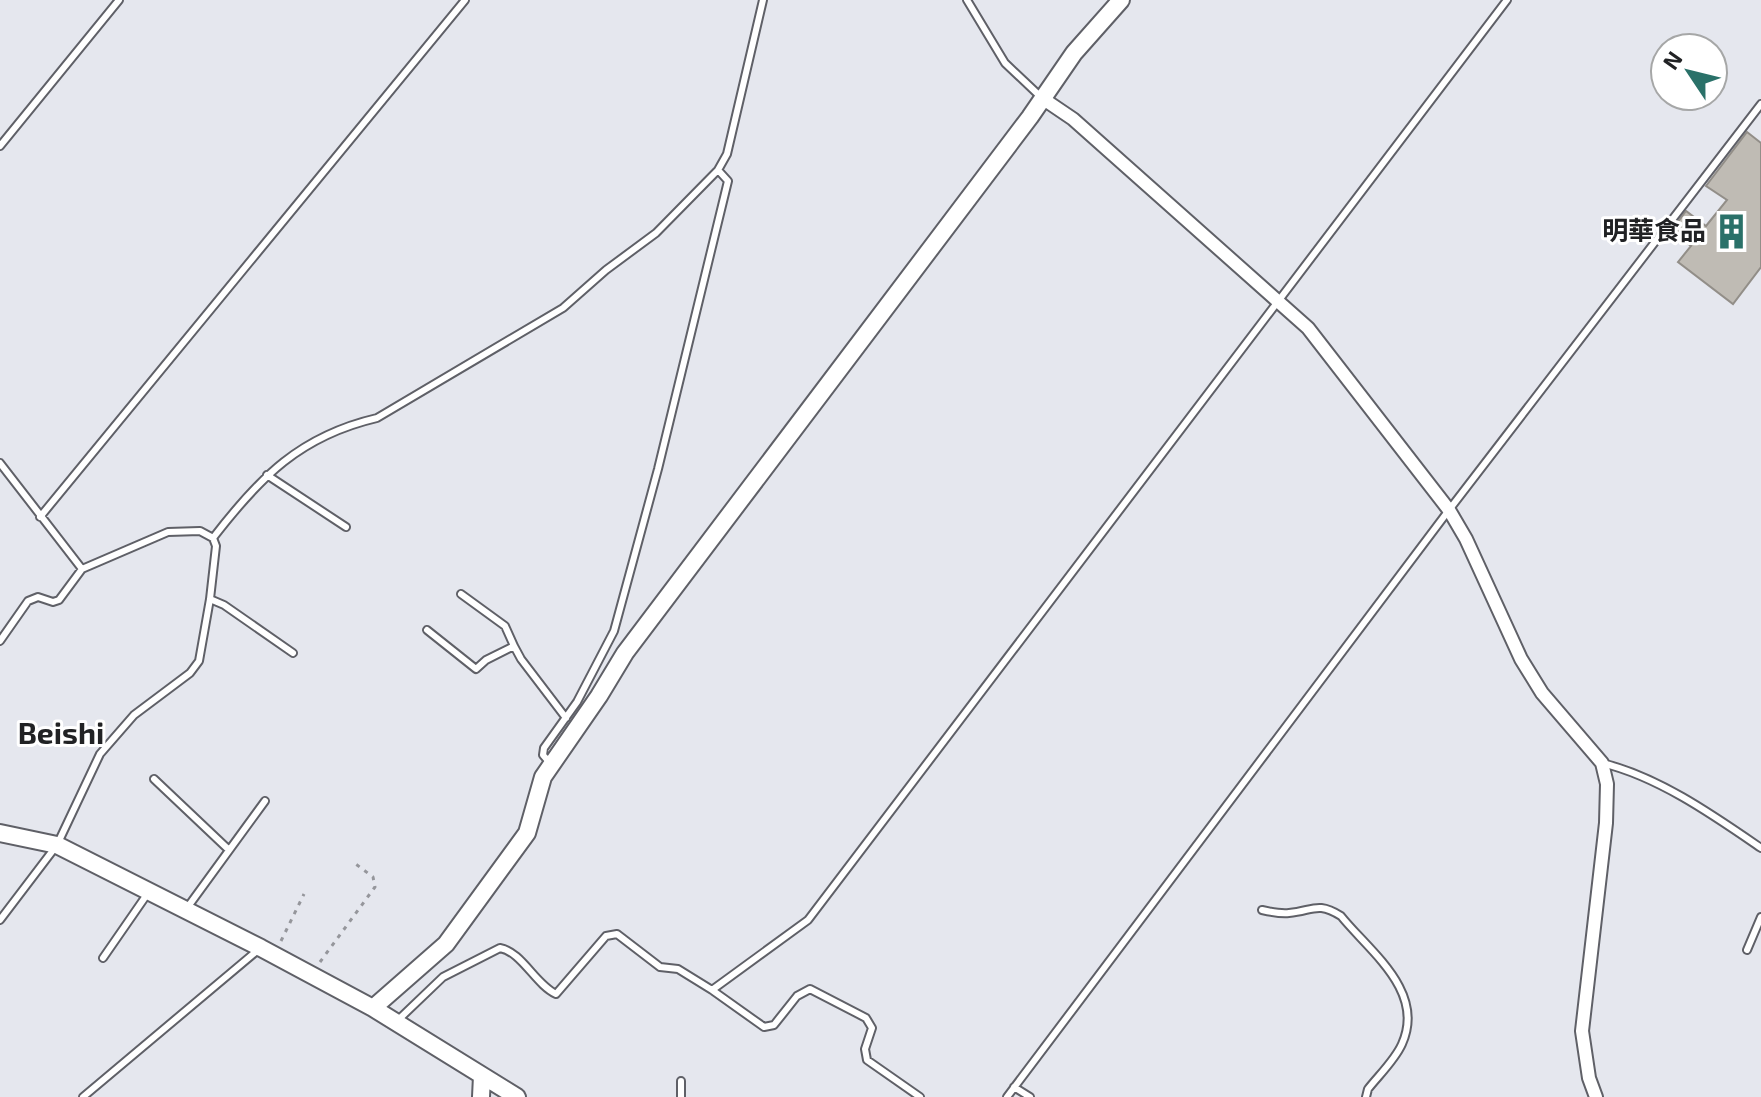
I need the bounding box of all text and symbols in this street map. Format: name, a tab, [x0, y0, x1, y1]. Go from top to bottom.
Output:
north arrow	[1649, 32, 1729, 112]
text: N	[1657, 46, 1687, 74]
building icon: 明華食品	[1713, 212, 1751, 250]
place label: 明華食品	[1602, 214, 1706, 245]
district label: Beishi	[18, 714, 104, 750]

